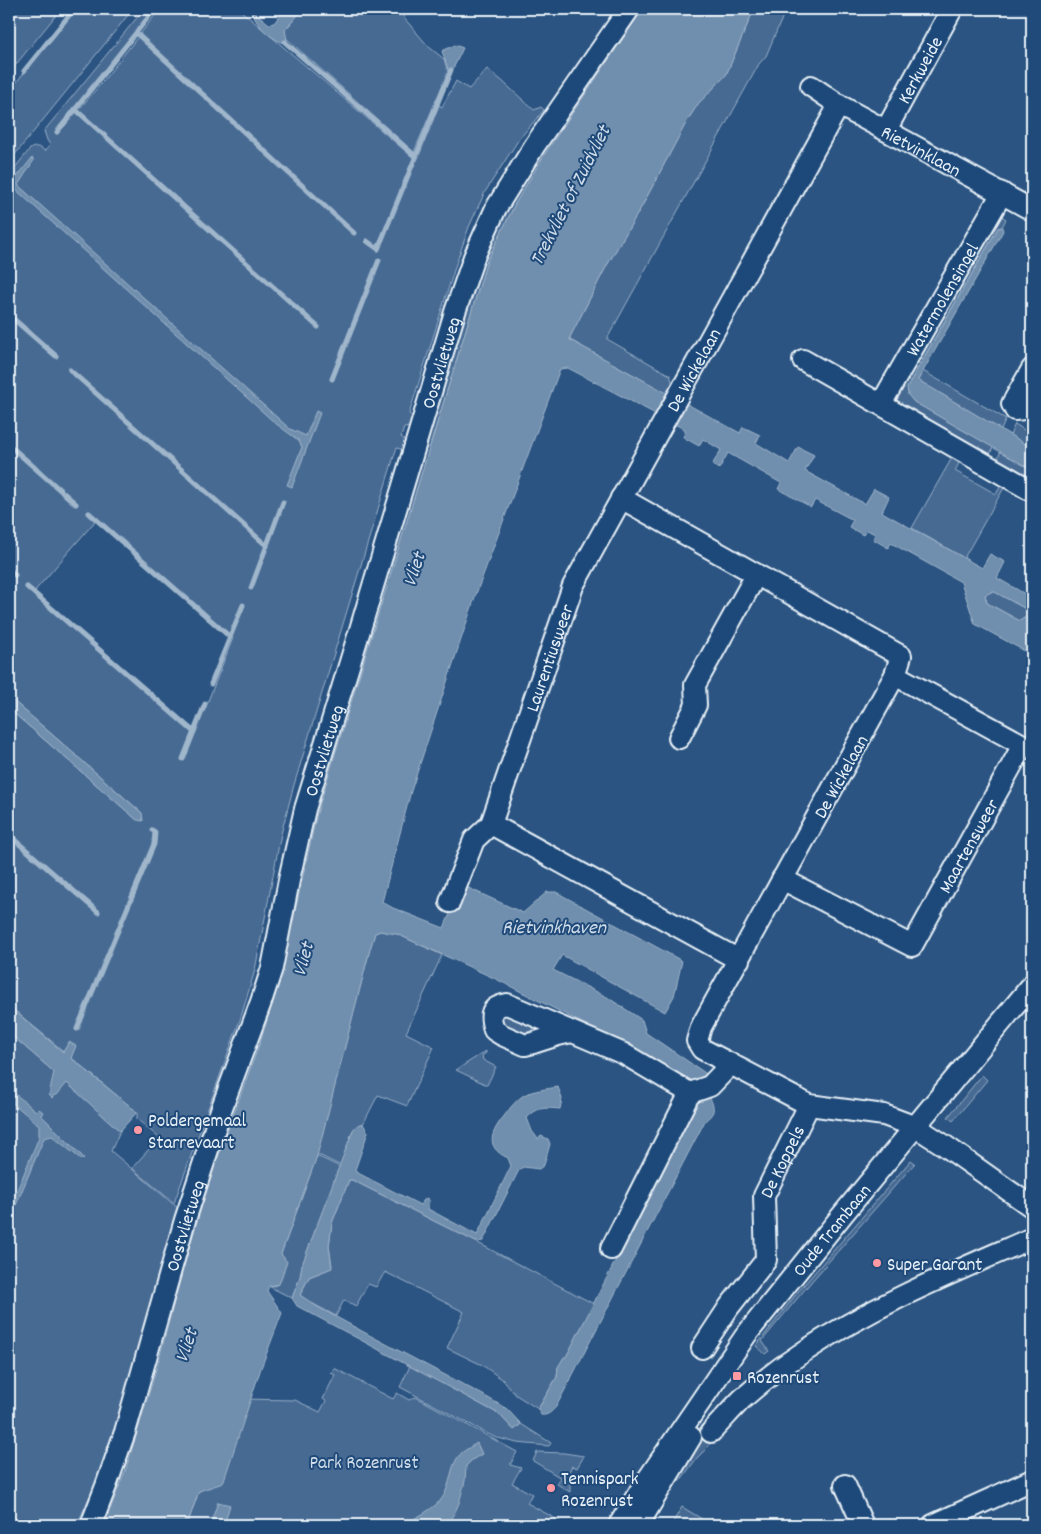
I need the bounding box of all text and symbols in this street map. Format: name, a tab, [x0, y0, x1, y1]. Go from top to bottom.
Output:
street label: Kerkweide	[893, 32, 952, 110]
water label: Trekvliet of Zuidvliet	[524, 120, 620, 271]
street label: Rietvinklaan	[875, 120, 965, 186]
street label: Watermolensingel	[901, 239, 988, 363]
street label: Oostvlietweg	[417, 314, 470, 413]
street label: De Wickelaan	[662, 324, 730, 418]
water label: Vliet	[397, 548, 435, 591]
street label: Laurentiusweer	[521, 601, 583, 716]
street label: Oostvlietweg	[300, 702, 353, 800]
street label: De Wickelaan	[809, 731, 877, 824]
street label: Maartensweer	[934, 795, 1008, 899]
water label: Rietvinkhaven	[502, 915, 607, 943]
water label: Vliet	[287, 938, 323, 980]
place label: Poldergemaal Starrevaart	[148, 1109, 246, 1158]
street label: De Koppels	[755, 1121, 814, 1204]
marker: Poldergemaal Starrevaart	[132, 1124, 144, 1136]
street label: Oostvlietweg	[161, 1177, 214, 1275]
street label: Oude Trambaan	[788, 1179, 879, 1284]
place label: Super Garant	[887, 1253, 982, 1280]
marker: Super Garant	[871, 1257, 883, 1269]
water label: Vliet	[169, 1324, 207, 1367]
place label: Rozenrust	[747, 1366, 819, 1393]
marker: Rozenrust	[731, 1370, 743, 1382]
park label: Park Rozenrust	[309, 1451, 419, 1478]
place label: Tennispark Rozenrust	[561, 1467, 639, 1516]
marker: Tennispark Rozenrust	[545, 1482, 557, 1494]

